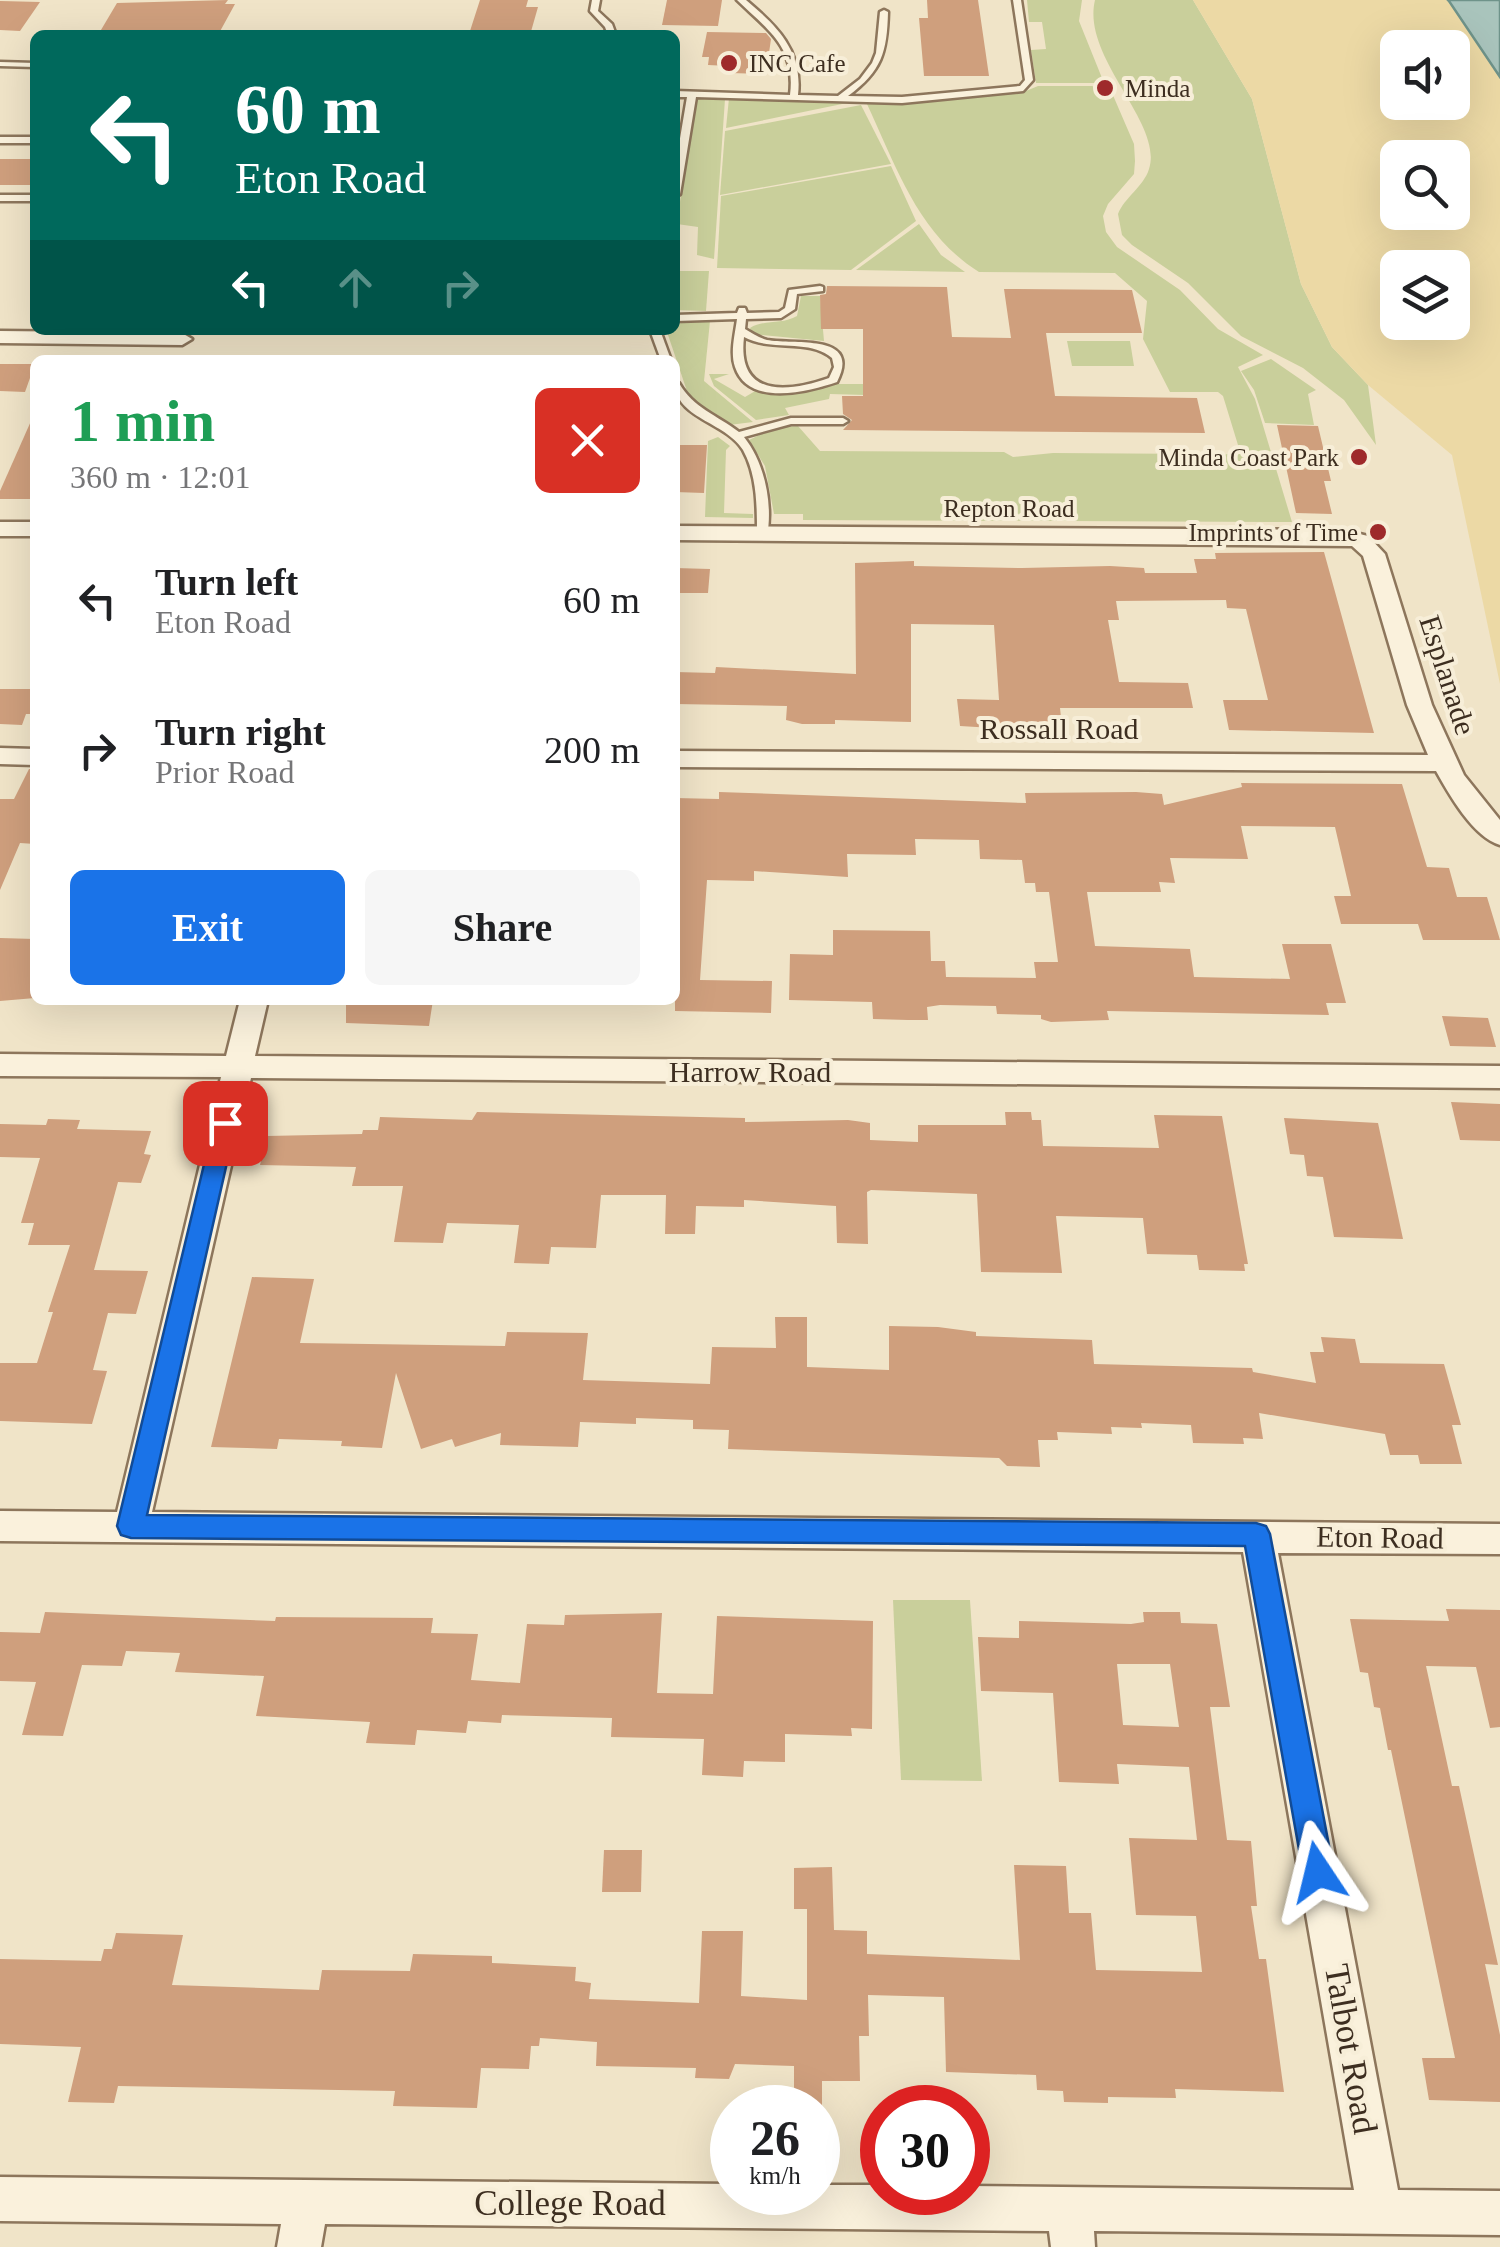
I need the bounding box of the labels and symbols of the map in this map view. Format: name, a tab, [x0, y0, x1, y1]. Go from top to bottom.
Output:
place label: INC Cafe	[749, 50, 846, 77]
marker: INC Cafe	[718, 52, 740, 74]
place label: Minda	[1125, 75, 1190, 102]
marker: Minda	[1094, 77, 1116, 99]
place label: Minda Coast Park	[1158, 444, 1339, 471]
marker: Minda Coast Park	[1348, 446, 1370, 468]
street label: Repton Road	[943, 495, 1075, 522]
place label: Imprints of Time	[1189, 519, 1358, 546]
marker: Imprints of Time	[1367, 521, 1389, 543]
street label: Esplanade	[1413, 611, 1483, 739]
street label: Rossall Road	[979, 712, 1139, 745]
street label: Harrow Road	[669, 1055, 831, 1088]
pin	[183, 1081, 268, 1166]
street label: Eton Road	[1316, 1519, 1444, 1555]
position arrow	[1266, 1820, 1370, 1924]
street label: Talbot Road	[1317, 1961, 1385, 2137]
speed limit sign: 30	[860, 2085, 990, 2215]
street label: College Road	[474, 2184, 666, 2223]

